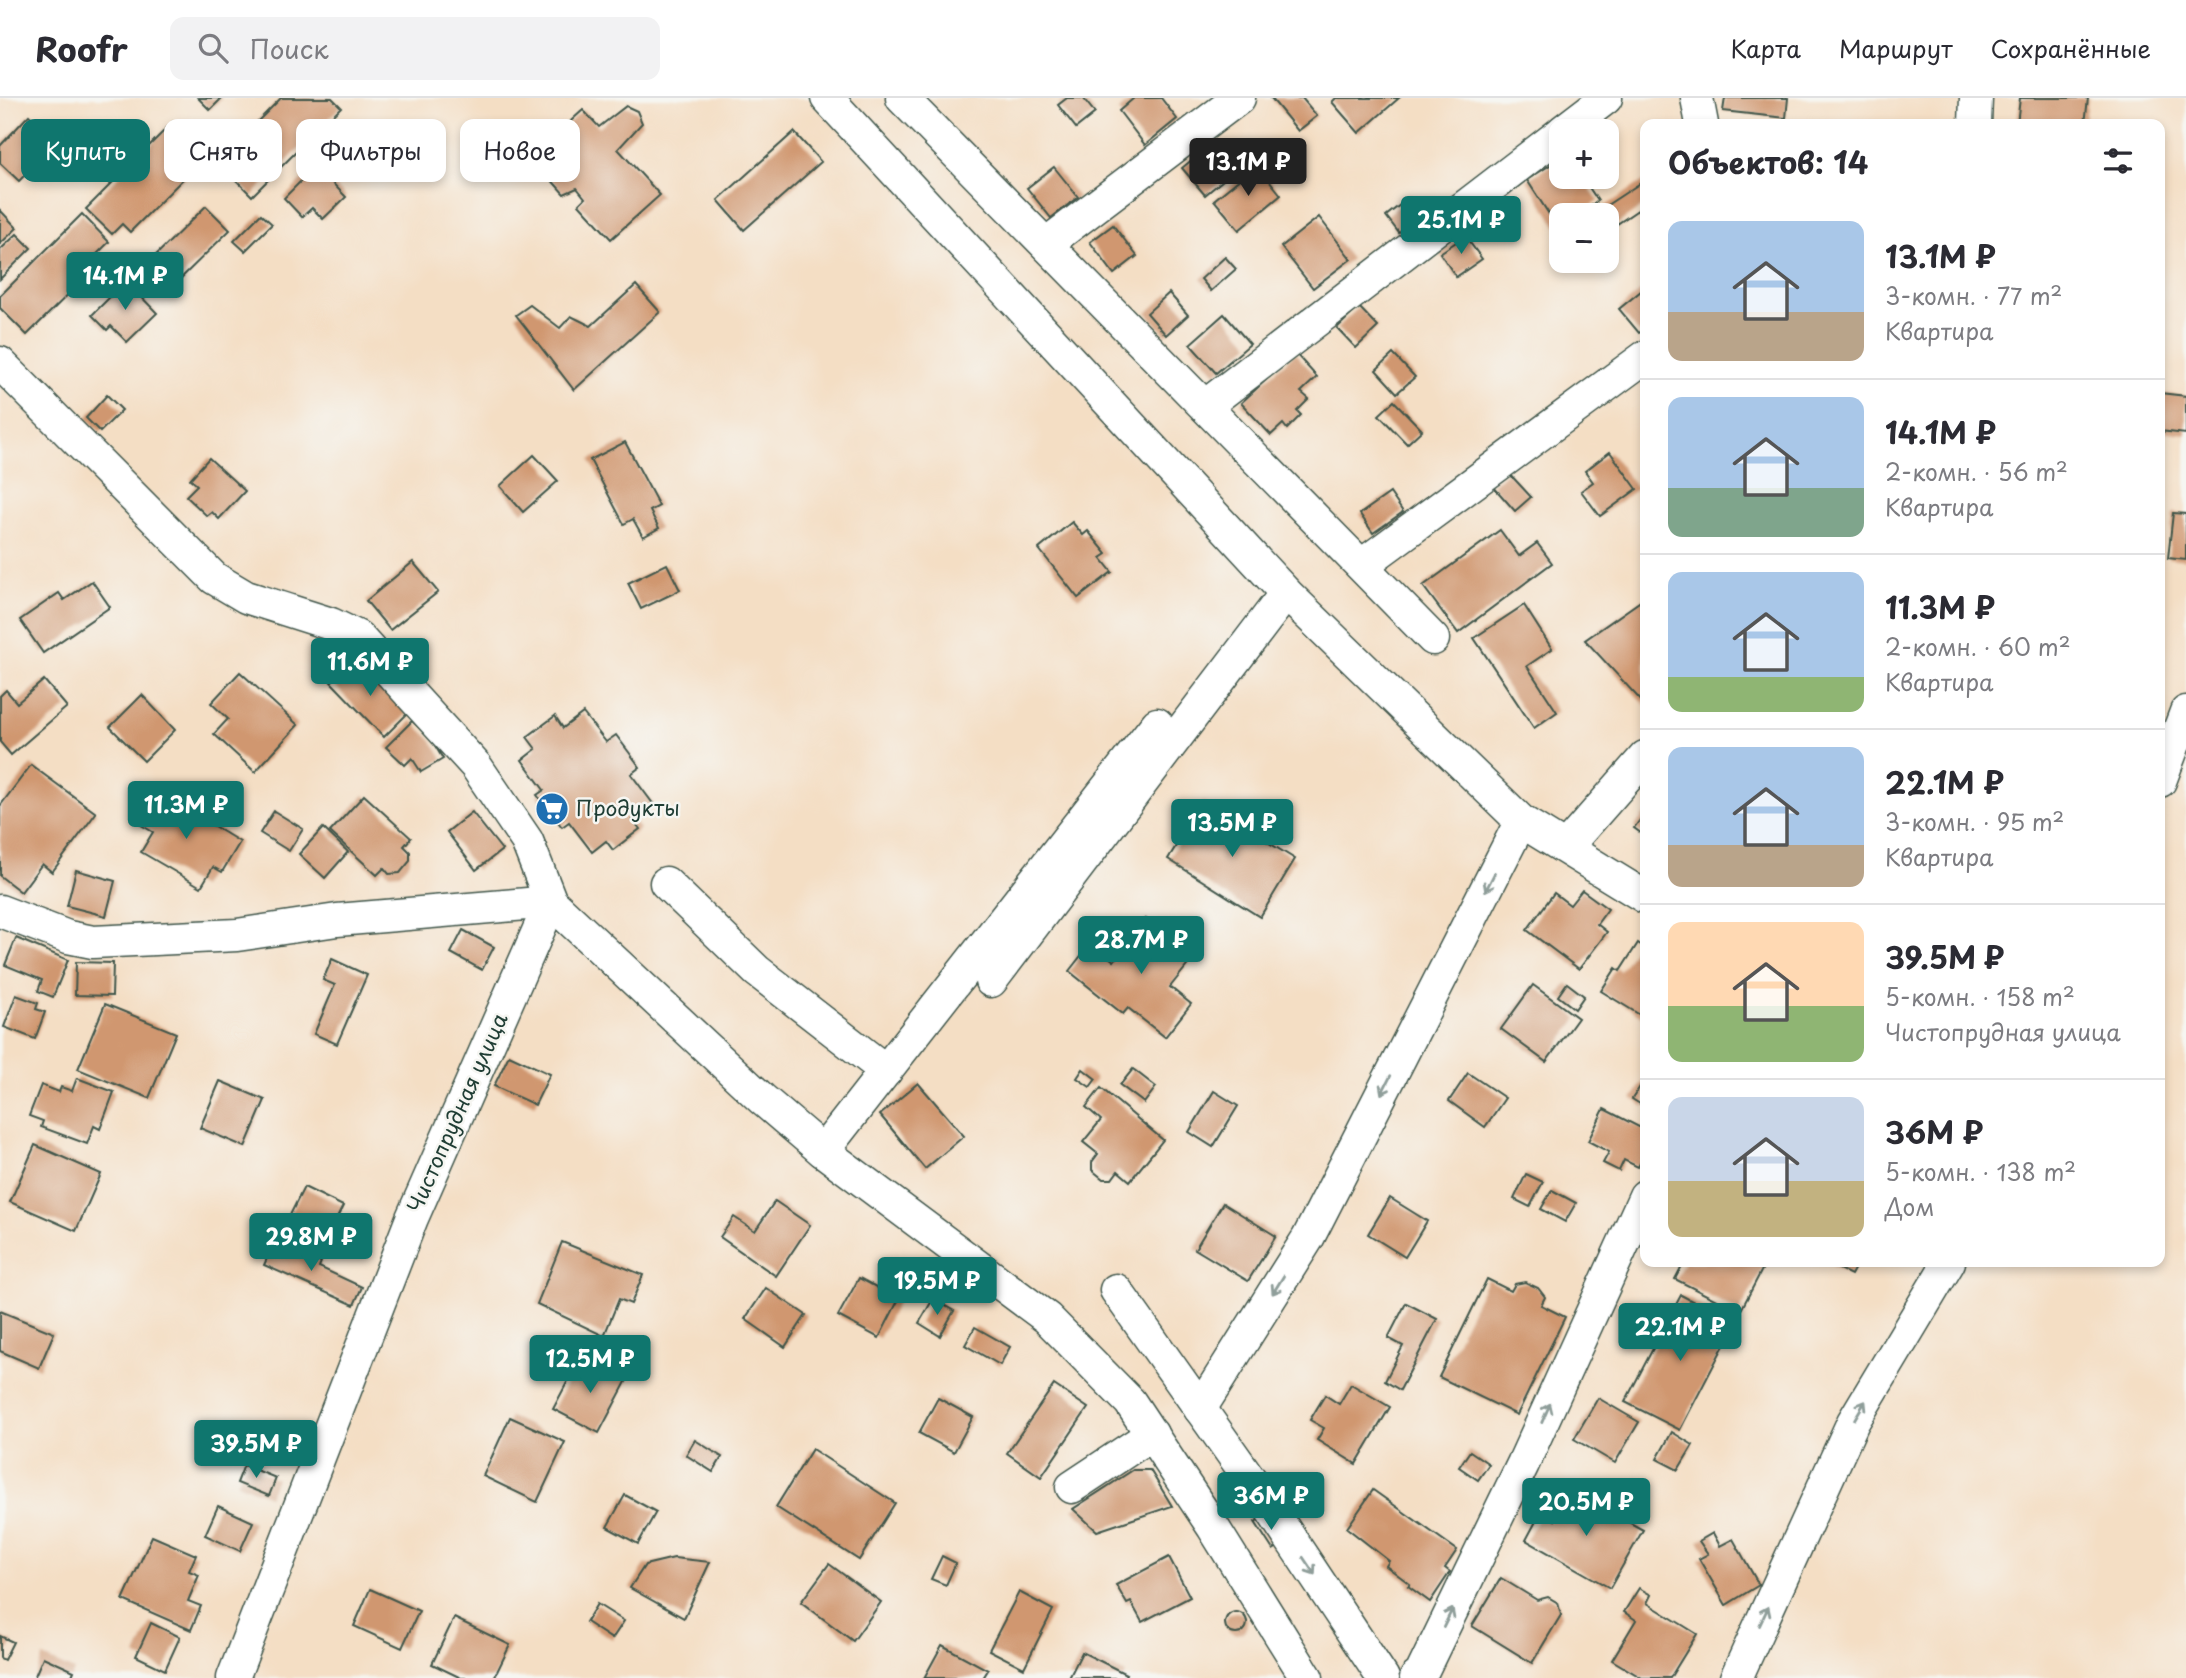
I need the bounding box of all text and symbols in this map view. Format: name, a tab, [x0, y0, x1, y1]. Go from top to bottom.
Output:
search box	[170, 17, 660, 80]
text: Roofr	[35, 23, 128, 73]
icon: search	[194, 29, 232, 67]
text: Поиск	[250, 29, 329, 68]
text: Карта	[1730, 30, 1801, 66]
text: Маршрут	[1839, 30, 1953, 66]
text: Сохранённые	[1991, 30, 2151, 66]
chip: Купить	[21, 119, 150, 182]
chip: Снять	[164, 119, 282, 182]
chip: Фильтры	[296, 119, 446, 182]
chip: Новое	[460, 119, 580, 182]
map controls	[1549, 119, 1619, 273]
button: +	[1549, 119, 1619, 189]
pin: 13.1M ₽	[1183, 139, 1313, 198]
text: Объектов: 14	[1668, 139, 1868, 184]
icon: filters	[2099, 142, 2137, 180]
text: 13.1M ₽	[1205, 143, 1291, 178]
pin: 25.1M ₽	[1396, 197, 1526, 256]
text: 25.1M ₽	[1417, 201, 1505, 236]
button: −	[1549, 203, 1619, 273]
text: 13.1M ₽	[1885, 233, 1996, 278]
icon: home	[1724, 249, 1808, 333]
pin: 14.1M ₽	[60, 252, 190, 312]
text: 14.1M ₽	[82, 257, 168, 292]
text: 3-комн. · 77 m²	[1885, 278, 2062, 313]
text: Квартира	[1885, 313, 1993, 348]
text: 14.1M ₽	[1885, 409, 1996, 454]
icon: home	[1724, 425, 1808, 509]
text: 2-комн. · 56 m²	[1885, 454, 2068, 489]
text: Квартира	[1885, 489, 1993, 524]
text: 11.3M ₽	[1885, 584, 1995, 629]
icon: home	[1724, 600, 1808, 684]
text: 2-комн. · 60 m²	[1885, 629, 2071, 664]
pin: 11.6M ₽	[305, 638, 435, 698]
text: 11.6M ₽	[327, 643, 413, 678]
text: Квартира	[1885, 664, 1993, 699]
text: 22.1M ₽	[1885, 759, 2004, 804]
icon: home	[1724, 775, 1808, 859]
pin: 11.3M ₽	[121, 782, 251, 841]
text: 11.3M ₽	[144, 786, 228, 821]
supermarket icon: Продукты	[533, 790, 571, 828]
place label: Продукты	[576, 791, 680, 823]
pin: 13.5M ₽	[1167, 800, 1297, 859]
text: 13.5M ₽	[1187, 804, 1277, 839]
text: 3-комн. · 95 m²	[1885, 804, 2064, 839]
text: Квартира	[1885, 839, 1993, 874]
one-way arrow	[1482, 871, 1496, 892]
pin: 28.7M ₽	[1076, 916, 1206, 976]
text: 28.7M ₽	[1094, 921, 1188, 956]
text: 39.5M ₽	[1885, 934, 2004, 979]
icon: home	[1724, 950, 1808, 1034]
text: 5-комн. · 158 m²	[1885, 979, 2075, 1014]
street label: Чистопрудная улица	[398, 1007, 515, 1217]
text: Чистопрудная улица	[1885, 1014, 2121, 1049]
one-way arrow	[1379, 1074, 1393, 1095]
text: 36M ₽	[1885, 1109, 1983, 1154]
icon: home	[1724, 1125, 1808, 1209]
text: 5-комн. · 138 m²	[1885, 1154, 2076, 1189]
text: Дом	[1885, 1189, 1934, 1224]
pin: 29.8M ₽	[246, 1214, 376, 1273]
text: 29.8M ₽	[265, 1218, 357, 1253]
pin: 19.5M ₽	[872, 1258, 1002, 1317]
text: 19.5M ₽	[894, 1262, 980, 1297]
one-way arrow	[1271, 1275, 1286, 1294]
pin: 22.1M ₽	[1615, 1304, 1745, 1363]
text: 22.1M ₽	[1634, 1308, 1726, 1343]
pin: 12.5M ₽	[525, 1336, 655, 1395]
text: 12.5M ₽	[546, 1340, 634, 1375]
one-way arrow	[1853, 1400, 1867, 1420]
one-way arrow	[1540, 1403, 1553, 1424]
pin: 39.5M ₽	[191, 1420, 321, 1480]
text: 39.5M ₽	[210, 1425, 302, 1460]
pin: 36M ₽	[1222, 1472, 1320, 1532]
text: 36M ₽	[1233, 1477, 1309, 1512]
pin: 20.5M ₽	[1521, 1478, 1651, 1538]
text: 20.5M ₽	[1538, 1483, 1634, 1518]
one-way arrow	[1301, 1556, 1316, 1575]
one-way arrow	[1758, 1606, 1771, 1627]
one-way arrow	[1442, 1608, 1455, 1629]

